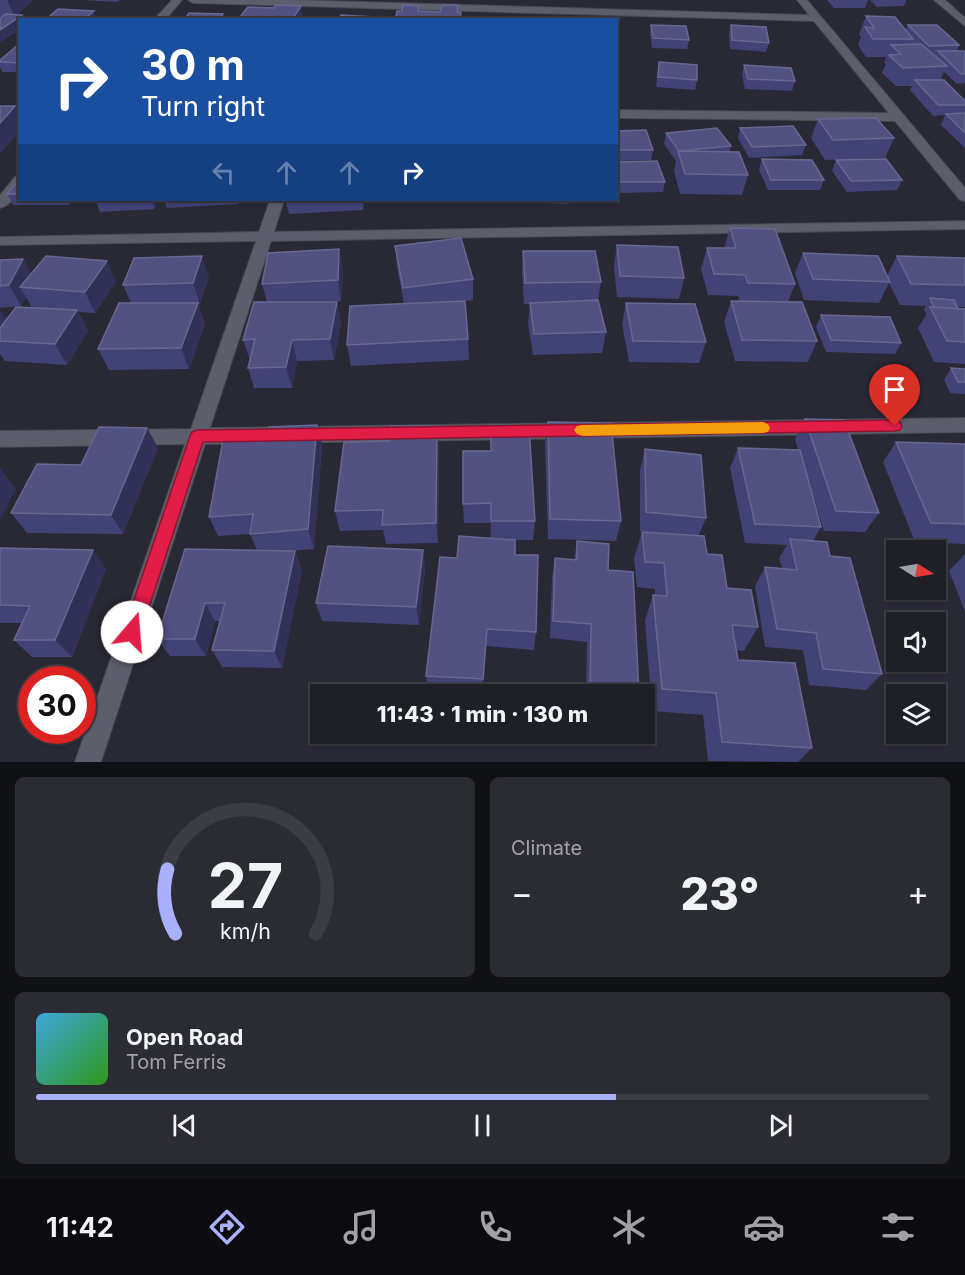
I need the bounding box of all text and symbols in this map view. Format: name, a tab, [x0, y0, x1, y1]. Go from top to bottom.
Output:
text: 30 m	[141, 39, 245, 90]
icon: right	[42, 42, 120, 120]
text: Turn right	[141, 90, 265, 123]
icon: left	[207, 156, 240, 189]
icon: ahead	[270, 156, 303, 189]
icon: ahead	[333, 156, 366, 189]
icon: right	[396, 156, 429, 189]
pin	[869, 364, 920, 426]
icon: arrive	[878, 373, 911, 406]
north arrow	[886, 540, 946, 600]
map controls	[886, 540, 946, 744]
position arrow	[100, 600, 164, 664]
button: sound	[886, 612, 946, 672]
speed limit sign: 30	[18, 666, 96, 744]
button: layers	[886, 684, 946, 744]
text: 11:43 · 1 min · 130 m	[377, 701, 588, 727]
text: Climate	[511, 836, 582, 860]
text: 27	[207, 848, 283, 923]
text: 23°	[681, 866, 759, 921]
text: −	[511, 873, 533, 913]
text: +	[907, 873, 929, 913]
text: km/h	[220, 918, 270, 944]
text: Open Road	[126, 1024, 243, 1050]
text: Tom Ferris	[126, 1050, 226, 1074]
icon: previous	[168, 1109, 201, 1142]
icon: pause	[466, 1109, 499, 1142]
icon: next	[764, 1109, 797, 1142]
icon: directions	[206, 1206, 248, 1248]
icon: music	[340, 1206, 382, 1248]
icon: phone	[474, 1206, 516, 1248]
icon: climate	[608, 1206, 650, 1248]
icon: car	[743, 1206, 785, 1248]
icon: filters	[877, 1206, 919, 1248]
text: 11:42	[46, 1211, 114, 1244]

